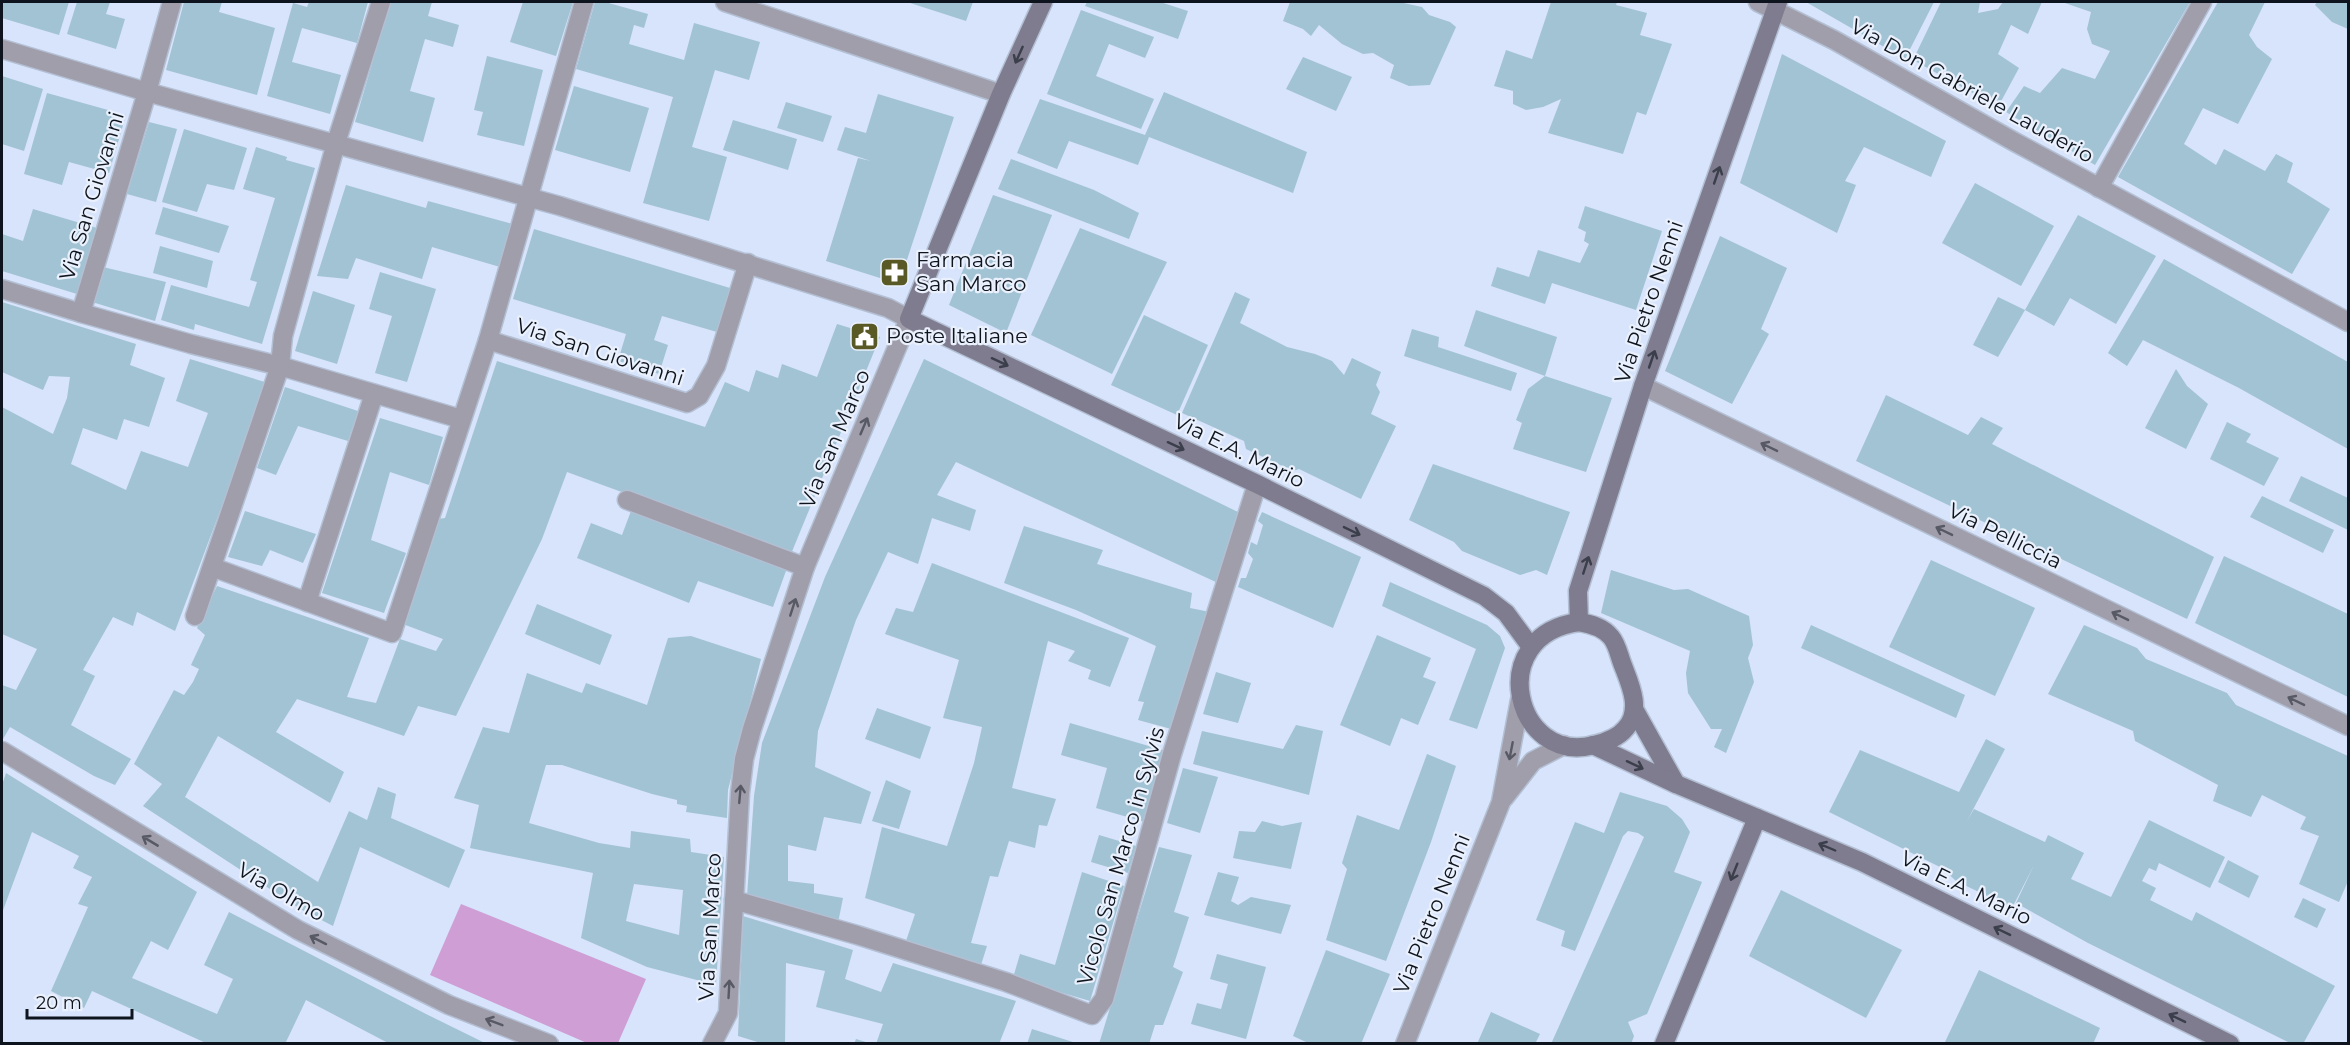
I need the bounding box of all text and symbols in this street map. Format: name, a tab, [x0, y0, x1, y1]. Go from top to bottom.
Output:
street label: Via Don Gabriele Lauderio	[1846, 13, 2098, 168]
one-way arrow	[1012, 45, 1024, 63]
street label: Via San Giovanni	[54, 109, 129, 283]
one-way arrow	[1713, 166, 1724, 185]
street label: Via Pietro Nenni	[1609, 217, 1688, 386]
place label: Farmacia San Marco	[916, 247, 1026, 296]
pharmacy icon: Farmacia San Marco	[879, 256, 911, 288]
street label: Via San Giovanni	[513, 313, 687, 390]
public building icon: Poste Italiane	[849, 320, 881, 352]
place label: Poste Italiane	[886, 323, 1028, 348]
one-way arrow	[1648, 350, 1659, 369]
one-way arrow	[991, 357, 1009, 369]
street label: Via San Marco	[794, 366, 875, 512]
street label: Via E.A. Mario	[1170, 408, 1309, 493]
one-way arrow	[859, 417, 870, 435]
one-way arrow	[1167, 440, 1185, 452]
one-way arrow	[1760, 440, 1778, 452]
street label: Via Pelliccia	[1944, 497, 2066, 574]
one-way arrow	[1342, 525, 1360, 537]
one-way arrow	[1936, 525, 1954, 537]
one-way arrow	[1581, 556, 1592, 575]
one-way arrow	[788, 598, 799, 617]
one-way arrow	[2112, 610, 2130, 621]
one-way arrow	[2287, 694, 2305, 706]
street label: Vicolo San Marco in Sylvis	[1072, 724, 1169, 988]
one-way arrow	[1505, 741, 1516, 760]
one-way arrow	[1625, 759, 1643, 771]
one-way arrow	[735, 785, 746, 804]
street label: Via Pietro Nenni	[1388, 830, 1475, 997]
one-way arrow	[142, 834, 159, 846]
one-way arrow	[1818, 841, 1836, 852]
street label: Via E.A. Mario	[1897, 845, 2036, 930]
street label: Via San Marco	[693, 852, 726, 1002]
street label: Via Olmo	[233, 857, 329, 927]
one-way arrow	[1728, 863, 1739, 881]
one-way arrow	[1994, 925, 2012, 937]
one-way arrow	[309, 933, 327, 945]
one-way arrow	[723, 979, 734, 999]
scale bar	[27, 982, 132, 1020]
text: 20 m	[36, 992, 82, 1014]
one-way arrow	[2169, 1011, 2187, 1023]
one-way arrow	[486, 1016, 504, 1027]

